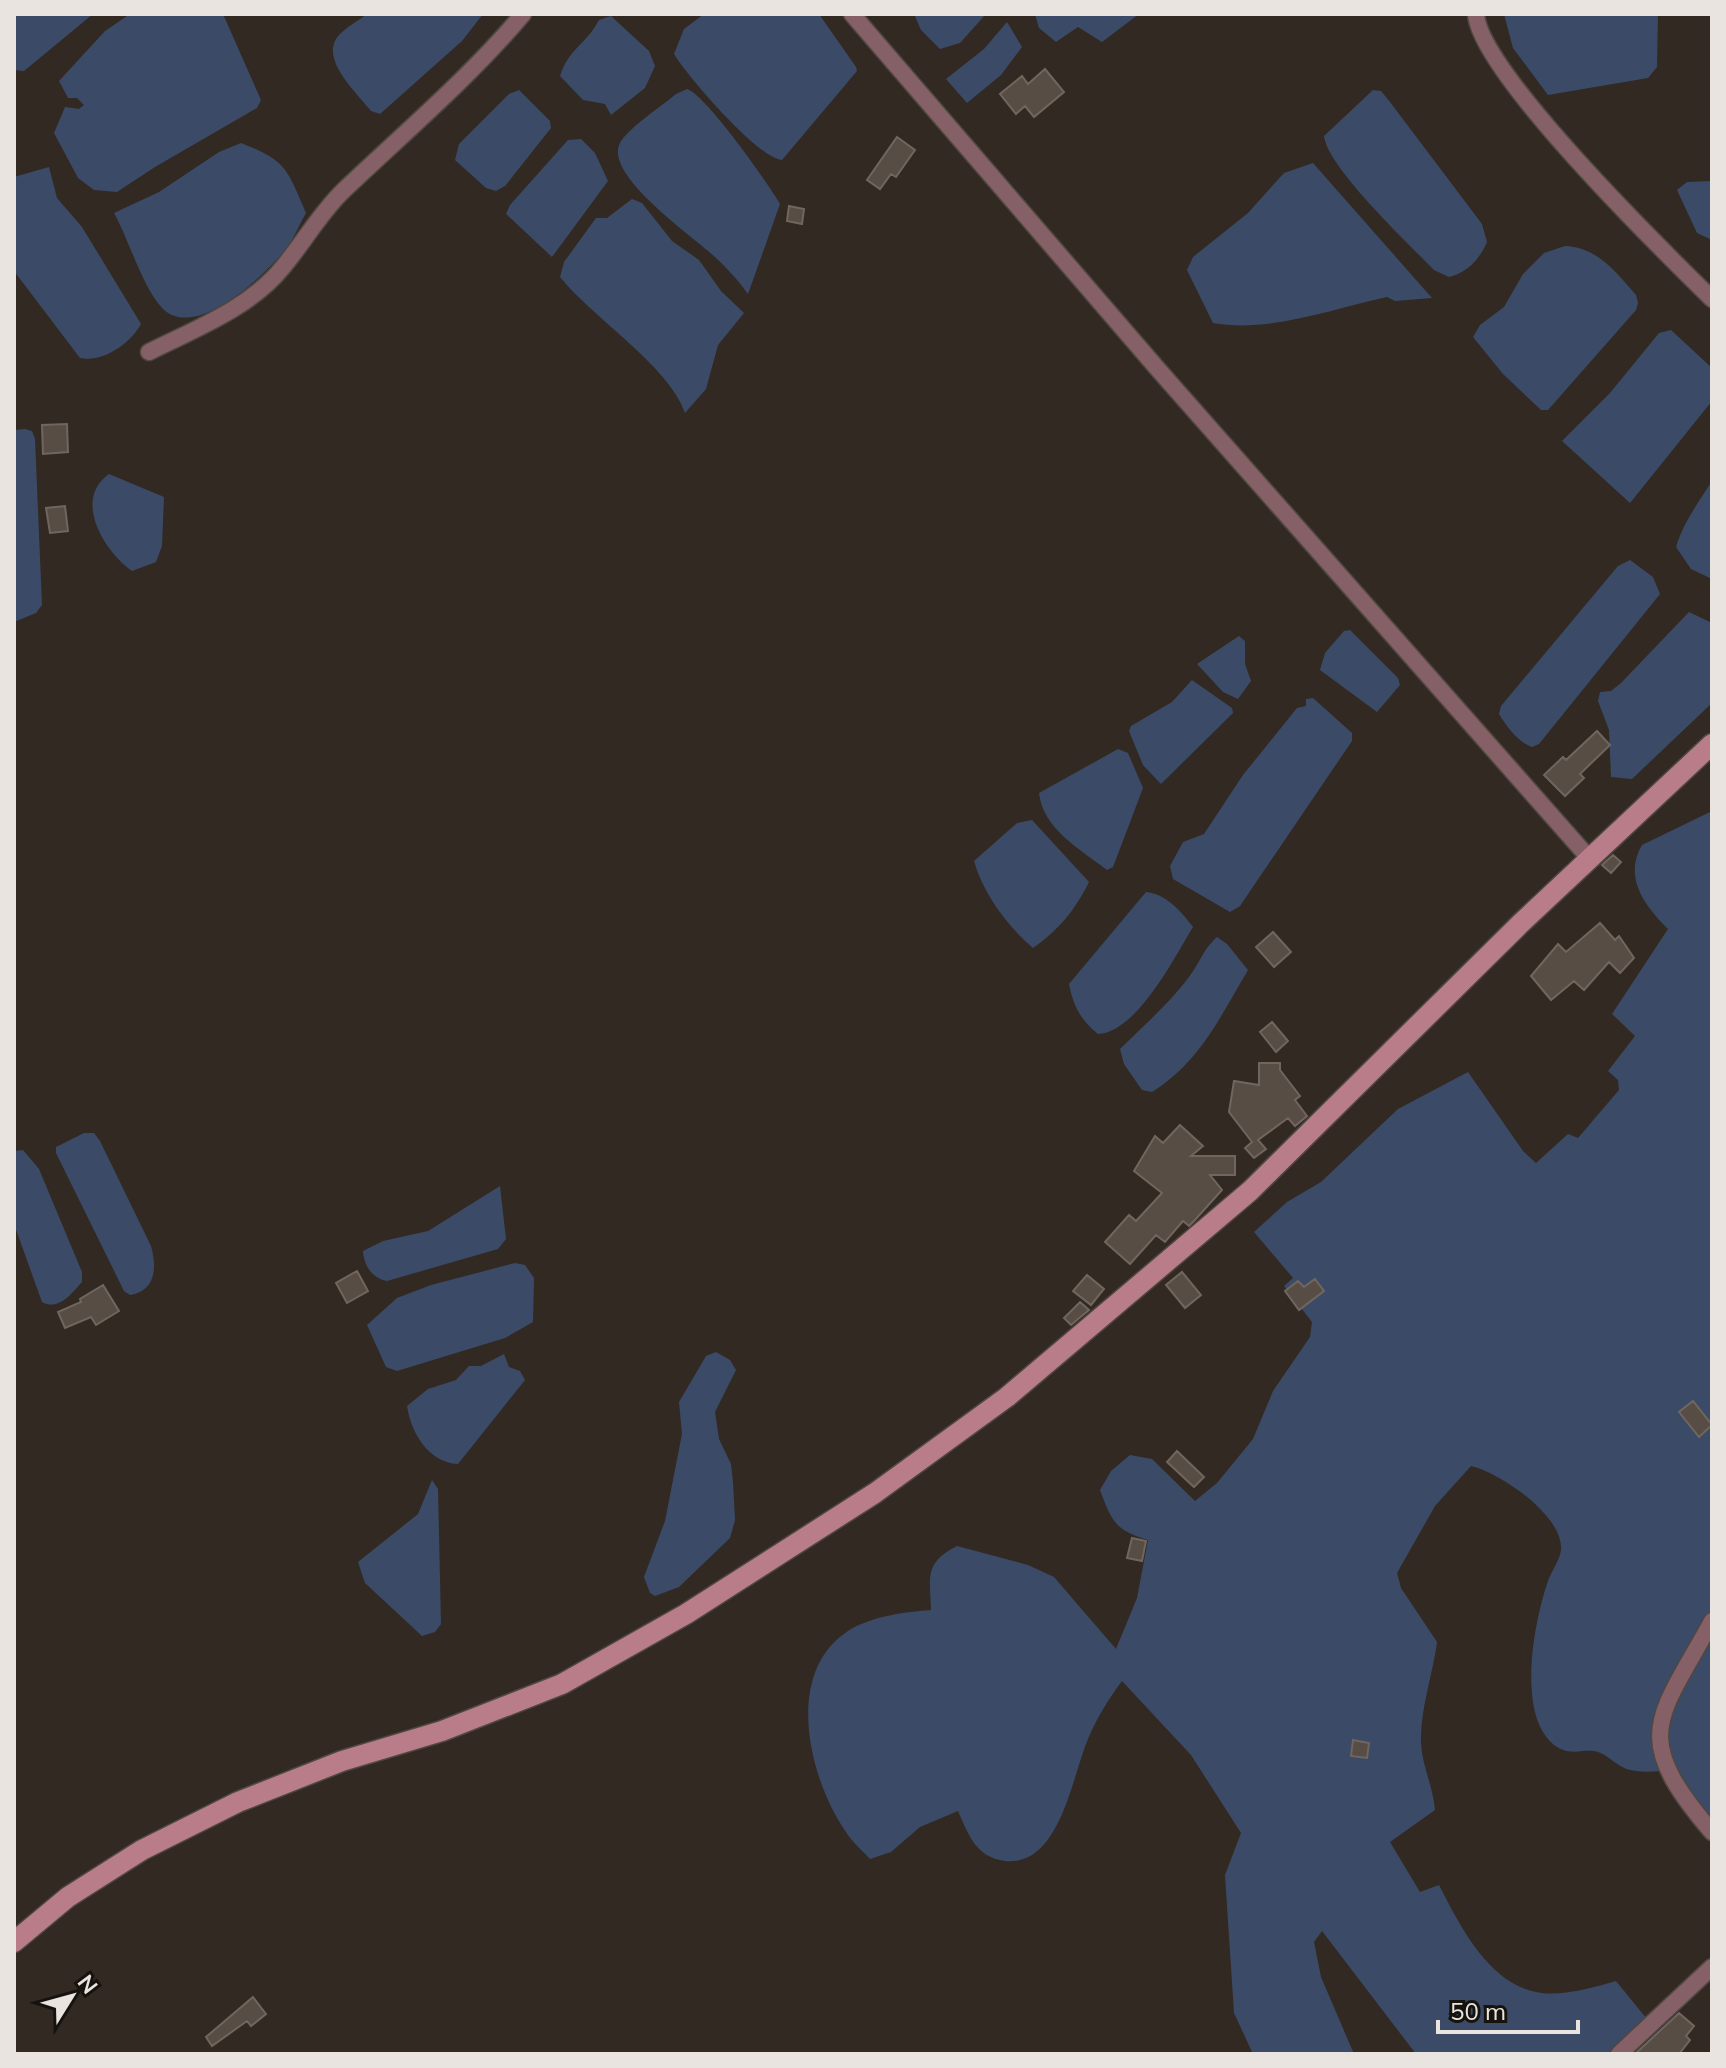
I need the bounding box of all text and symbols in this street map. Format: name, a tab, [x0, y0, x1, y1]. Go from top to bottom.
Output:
north arrow	[32, 1956, 112, 2036]
text: N	[72, 1969, 104, 1999]
scale bar	[1438, 1984, 1578, 2034]
text: 50 m	[1450, 1996, 1506, 2026]

